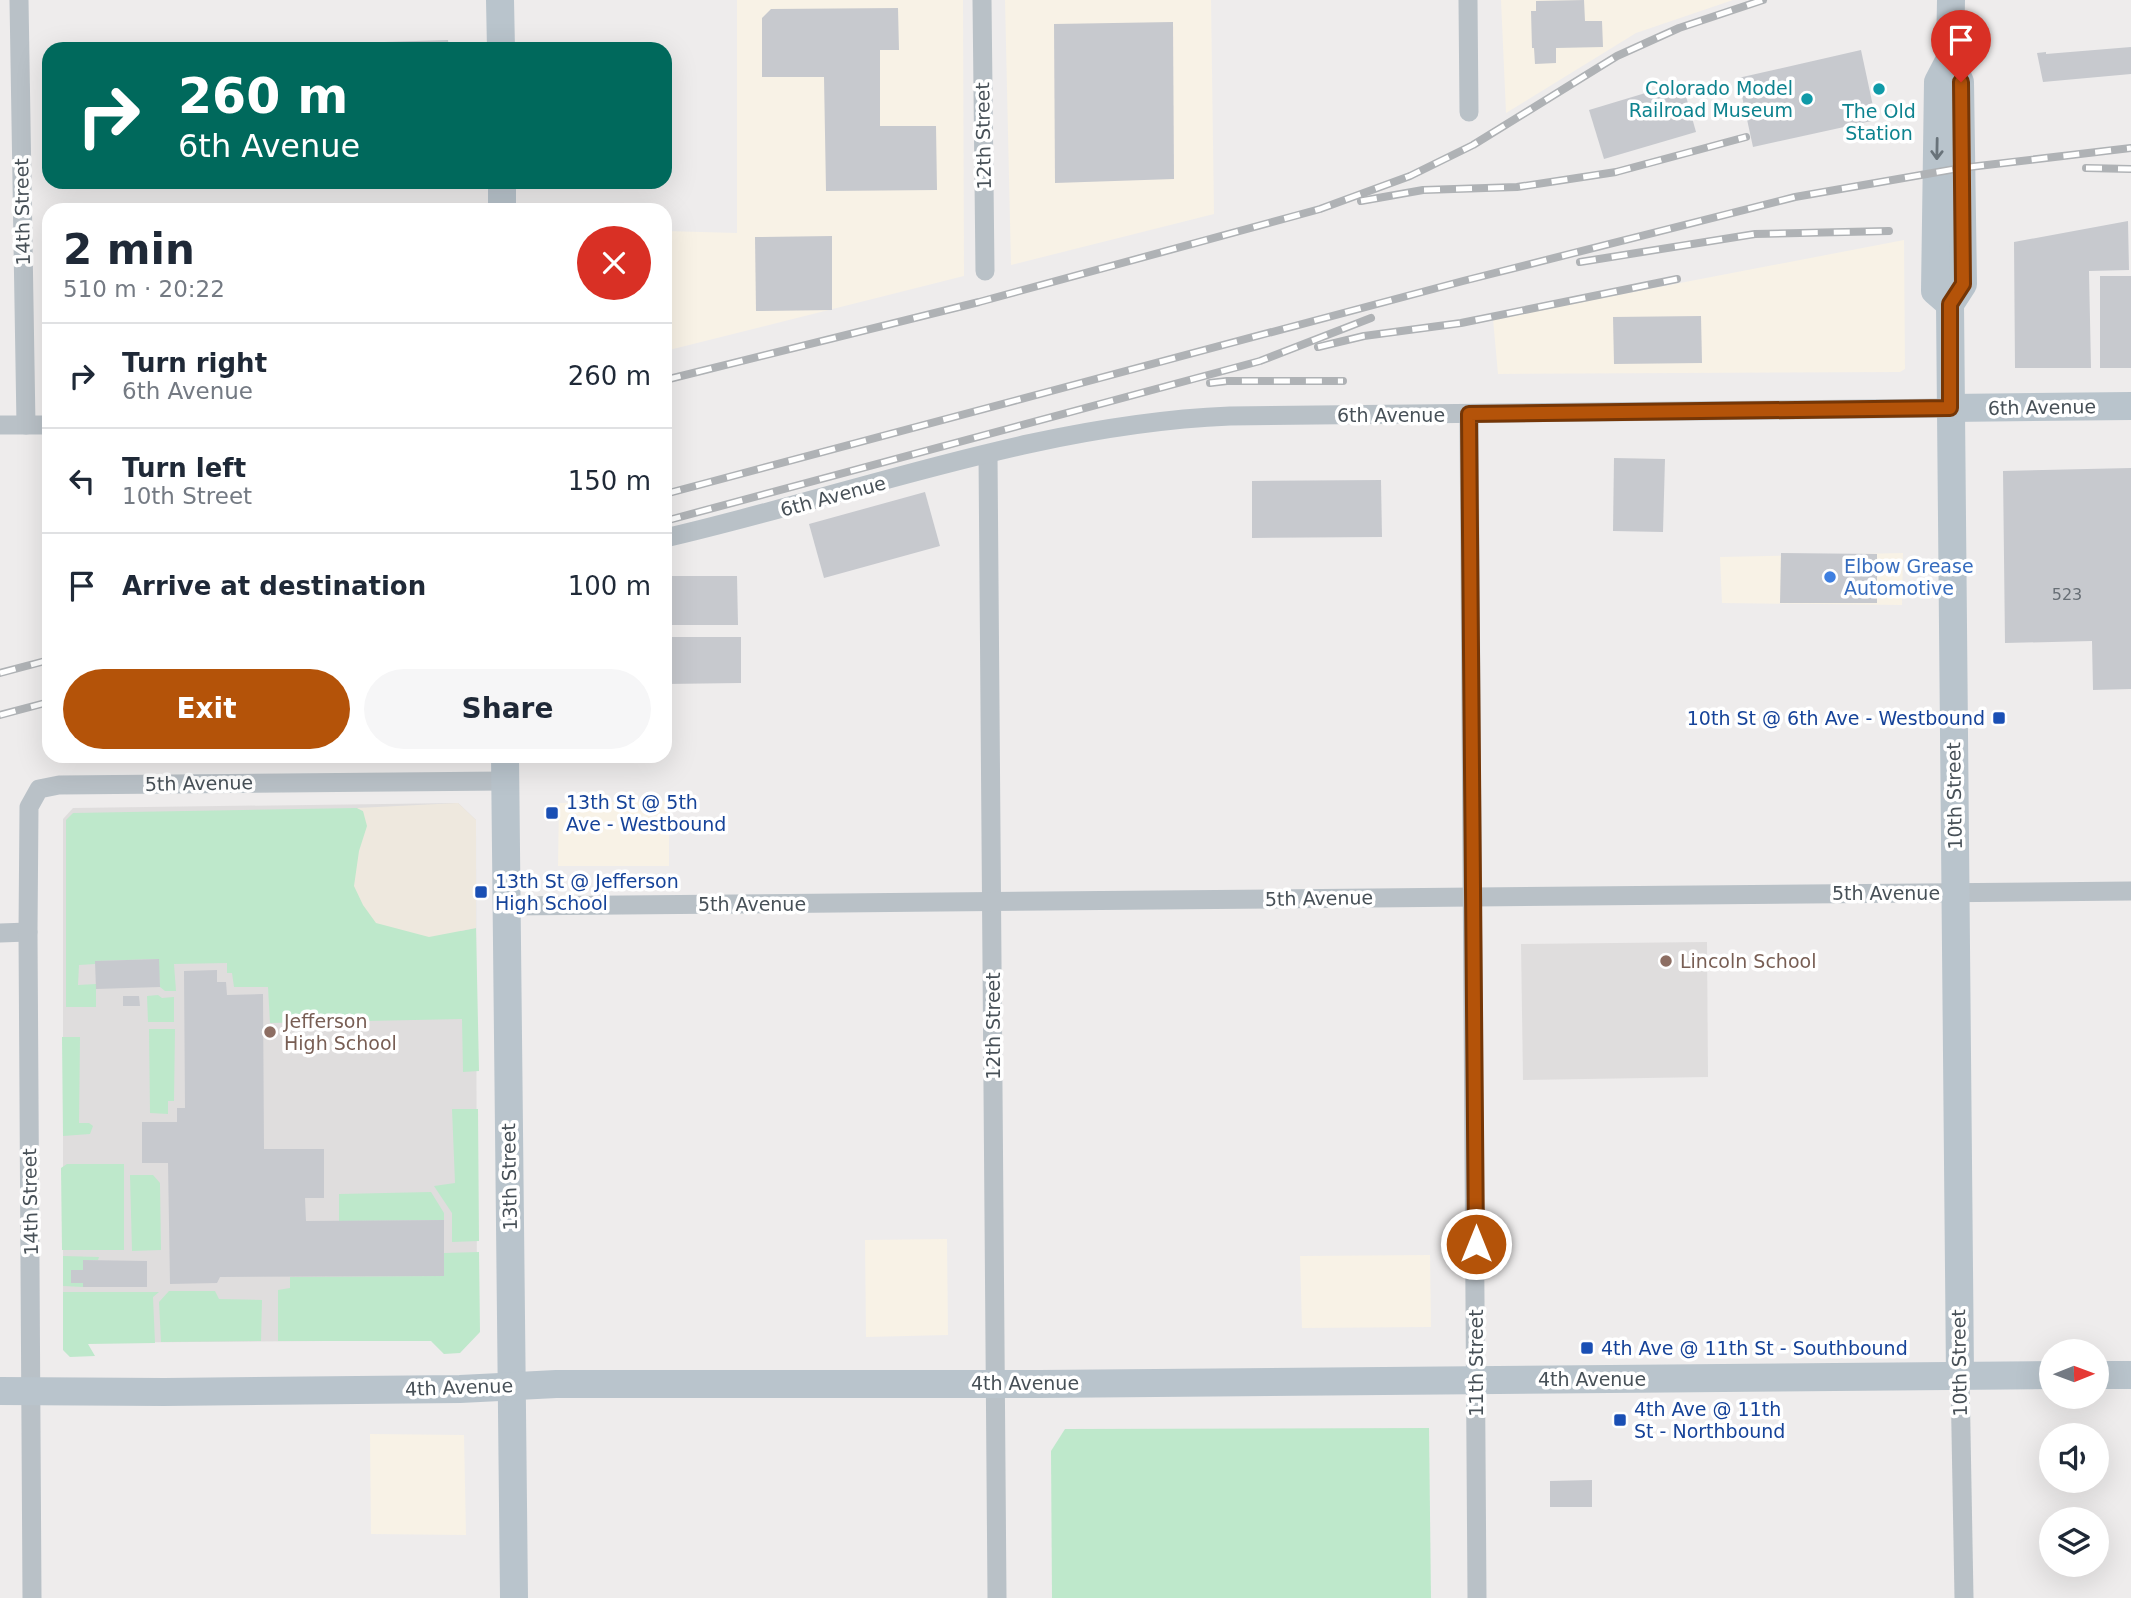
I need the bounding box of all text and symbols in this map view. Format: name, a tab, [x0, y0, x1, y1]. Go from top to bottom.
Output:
pin	[1931, 10, 1991, 82]
icon: arrive	[1942, 21, 1980, 59]
text: 260 m	[178, 68, 348, 125]
icon: right	[63, 70, 154, 161]
place label: Colorado Model Railroad Museum	[1629, 77, 1793, 121]
marker: The Old Station	[1871, 81, 1887, 97]
street label: 12th Street	[971, 82, 995, 190]
marker: Colorado Model Railroad Museum	[1799, 91, 1815, 107]
place label: The Old Station	[1841, 100, 1916, 144]
text: 6th Avenue	[178, 127, 360, 165]
one-way arrow	[1930, 137, 1944, 160]
street label: 14th Street	[10, 158, 34, 266]
text: 2 min	[63, 225, 195, 274]
button: close	[577, 226, 651, 300]
text: 510 m · 20:22	[63, 276, 225, 302]
text: Turn right	[122, 348, 267, 378]
icon: right	[63, 357, 101, 395]
text: 260 m	[568, 361, 651, 391]
text: 6th Avenue	[122, 378, 253, 404]
street label: 6th Avenue	[1988, 395, 2096, 419]
street label: 6th Avenue	[1337, 404, 1445, 426]
text: Turn left	[122, 453, 246, 483]
icon: left	[63, 462, 101, 500]
text: 150 m	[568, 466, 651, 496]
street label: 6th Avenue	[778, 471, 888, 521]
text: 10th Street	[122, 483, 252, 509]
place label: Elbow Grease Automotive	[1844, 555, 1974, 599]
icon: arrive	[63, 567, 101, 605]
marker: Elbow Grease Automotive	[1822, 569, 1838, 585]
text: Arrive at destination	[122, 571, 426, 601]
text: 100 m	[568, 571, 651, 601]
house number: 523	[2052, 585, 2082, 604]
button: Exit	[63, 669, 350, 749]
button: Share	[364, 669, 651, 749]
place label: 10th St @ 6th Ave - Westbound	[1687, 707, 1985, 729]
marker: 10th St @ 6th Ave - Westbound	[1991, 710, 2007, 726]
street label: 10th Street	[1942, 742, 1966, 850]
street label: 5th Avenue	[145, 771, 253, 795]
place label: 13th St @ 5th Ave - Westbound	[566, 791, 726, 835]
marker: 13th St @ 5th Ave - Westbound	[544, 805, 560, 821]
place label: 13th St @ Jefferson High School	[495, 870, 679, 914]
street label: 5th Avenue	[1832, 882, 1940, 904]
marker: 13th St @ Jefferson High School	[473, 884, 489, 900]
street label: 5th Avenue	[1265, 886, 1373, 910]
street label: 5th Avenue	[698, 893, 806, 915]
place label: Lincoln School	[1680, 950, 1816, 972]
marker: Lincoln School	[1658, 953, 1674, 969]
street label: 12th Street	[982, 972, 1004, 1080]
place label: Jefferson High School	[283, 1010, 397, 1054]
marker: Jefferson High School	[262, 1024, 278, 1040]
street label: 13th Street	[497, 1123, 521, 1231]
street label: 14th Street	[18, 1148, 42, 1256]
position arrow	[1439, 1207, 1513, 1281]
street label: 11th Street	[1465, 1309, 1487, 1417]
street label: 10th Street	[1947, 1309, 1971, 1417]
place label: 4th Ave @ 11th St - Southbound	[1601, 1337, 1908, 1359]
north arrow	[2039, 1339, 2109, 1409]
map controls	[2039, 1339, 2109, 1577]
marker: 4th Ave @ 11th St - Southbound	[1579, 1340, 1595, 1356]
street label: 4th Avenue	[1538, 1368, 1646, 1390]
street label: 4th Avenue	[971, 1372, 1079, 1394]
street label: 4th Avenue	[405, 1374, 513, 1400]
place label: 4th Ave @ 11th St - Northbound	[1634, 1398, 1785, 1442]
marker: 4th Ave @ 11th St - Northbound	[1612, 1412, 1628, 1428]
button: sound	[2039, 1423, 2109, 1493]
button: layers	[2039, 1507, 2109, 1577]

